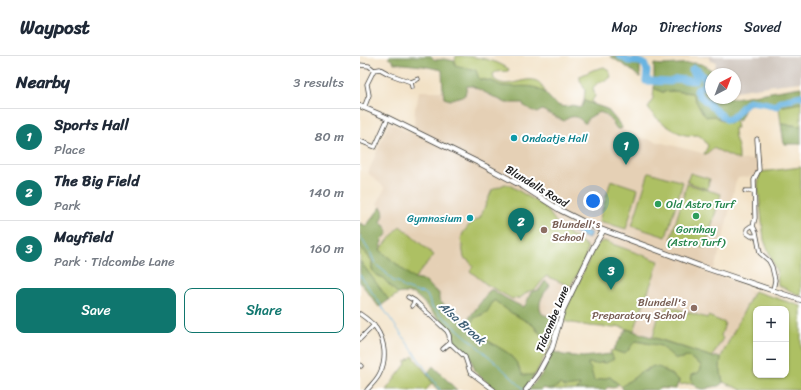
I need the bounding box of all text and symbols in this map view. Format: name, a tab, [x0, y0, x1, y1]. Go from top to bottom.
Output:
text: Waypost	[20, 11, 90, 44]
text: Map	[611, 15, 637, 40]
text: Directions	[659, 15, 722, 40]
text: Saved	[744, 15, 781, 40]
text: Nearby	[16, 67, 70, 97]
north arrow	[705, 68, 741, 104]
text: 3 results	[293, 71, 344, 94]
text: Sports Hall	[54, 112, 129, 138]
text: 1	[26, 125, 32, 148]
text: 80 m	[315, 125, 344, 148]
place label: Ondaatje Hall	[522, 129, 589, 148]
pin: 1	[613, 132, 639, 165]
marker: Ondaatje Hall	[509, 133, 519, 143]
text: Place	[54, 138, 85, 161]
street label: Blundells Road	[502, 160, 573, 213]
text: The Big Field	[54, 168, 139, 194]
text: 2	[25, 181, 33, 204]
text: 140 m	[309, 181, 344, 204]
your location	[583, 191, 603, 211]
text: Park	[54, 194, 81, 217]
place label: Old Astro Turf	[666, 195, 737, 214]
marker: Old Astro Turf	[653, 199, 663, 209]
pin: 2	[508, 208, 534, 241]
place label: Gymnasium	[407, 209, 463, 228]
marker: Gornhay (Astro Turf)	[691, 211, 701, 221]
marker: Gymnasium	[465, 213, 475, 223]
place label: Blundell's School	[552, 215, 601, 247]
place label: Gornhay (Astro Turf)	[667, 220, 726, 252]
text: Mayfield	[54, 224, 113, 250]
marker: Blundell's School	[539, 225, 549, 235]
text: 3	[25, 237, 33, 260]
text: 160 m	[309, 237, 344, 260]
text: Park · Tidcombe Lane	[54, 250, 175, 273]
pin: 3	[598, 257, 624, 290]
street label: Tidcombe Lane	[530, 282, 575, 356]
button: Save	[16, 288, 176, 333]
button: Share	[184, 288, 344, 333]
place label: Blundell's Preparatory School	[592, 293, 687, 325]
water label: Alsa Brook	[433, 295, 492, 351]
marker: Blundell's Preparatory School	[689, 303, 699, 313]
map controls	[753, 306, 789, 378]
button: +	[753, 306, 789, 342]
button: −	[753, 342, 789, 378]

